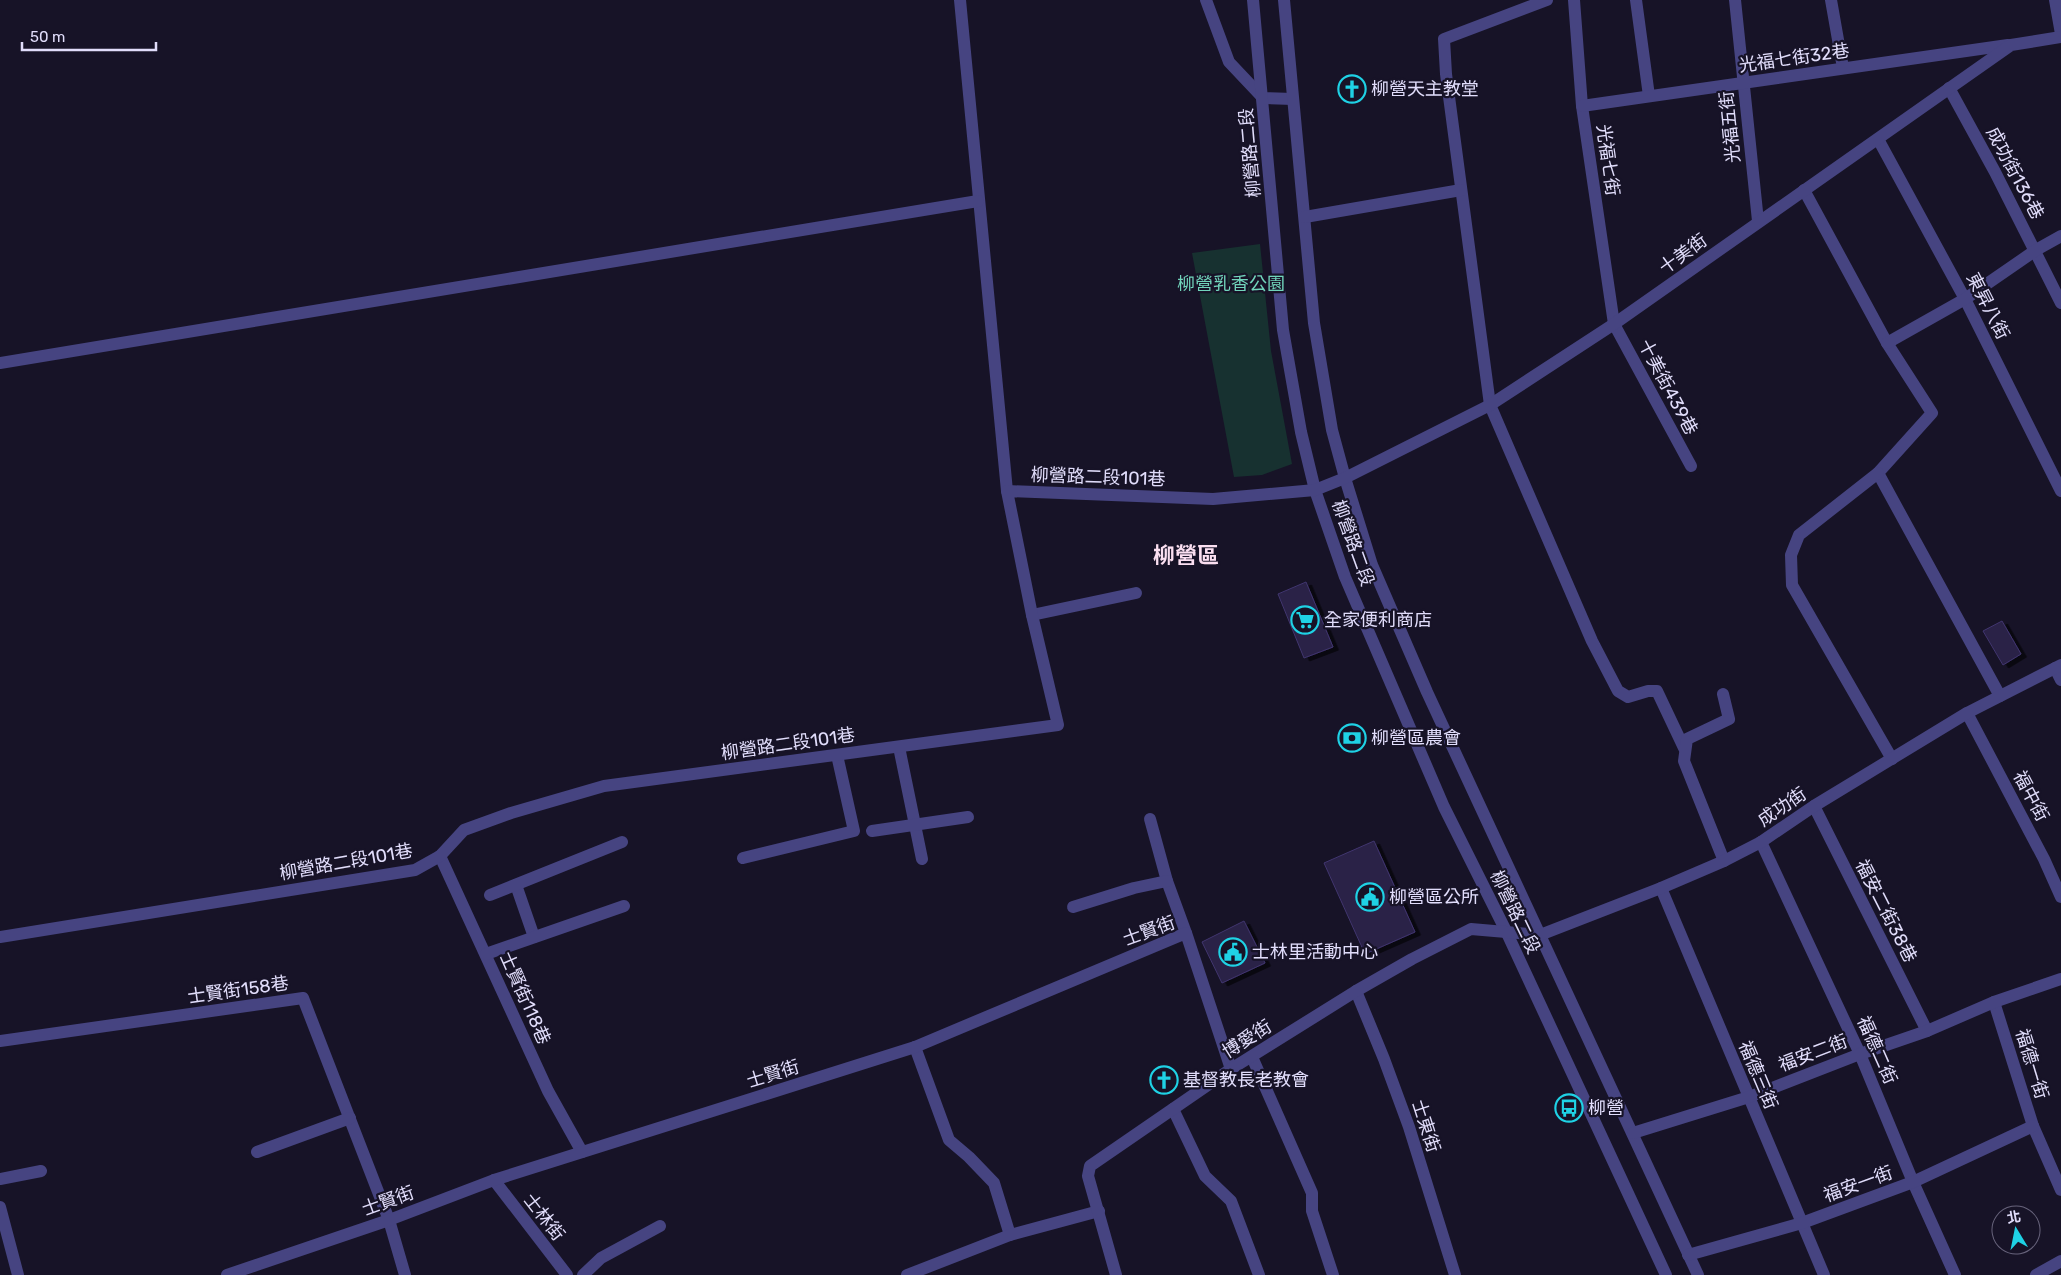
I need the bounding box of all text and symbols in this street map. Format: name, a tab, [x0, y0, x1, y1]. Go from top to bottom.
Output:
scale bar	[22, 20, 156, 52]
text: 50 m	[30, 28, 65, 46]
street label: 光福七街32巷	[1737, 39, 1851, 77]
church icon: 柳營天主教堂	[1337, 74, 1367, 104]
place label: 柳營天主教堂	[1371, 78, 1479, 100]
street label: 光福五街	[1715, 90, 1745, 164]
street label: 柳營路二段	[1235, 107, 1265, 199]
street label: 光福七街	[1592, 123, 1624, 197]
street label: 成功街136巷	[1981, 123, 2049, 223]
street label: 十美街	[1655, 229, 1711, 279]
street label: 東昇八街	[1962, 269, 2014, 343]
park label: 柳營乳香公園	[1177, 273, 1285, 295]
street label: 十美街439巷	[1634, 336, 1702, 438]
street label: 柳營路二段101巷	[1030, 464, 1166, 490]
street label: 柳營路二段	[1327, 497, 1379, 589]
district label: 柳營區	[1153, 542, 1219, 569]
supermarket icon: 全家便利商店	[1290, 605, 1320, 635]
place label: 全家便利商店	[1324, 609, 1432, 631]
bank icon: 柳營區農會	[1337, 723, 1367, 753]
street label: 柳營路二段101巷	[720, 724, 856, 764]
place label: 柳營區農會	[1371, 727, 1461, 749]
street label: 福中街	[2009, 767, 2053, 825]
street label: 成功街	[1753, 783, 1811, 831]
street label: 柳營路二段101巷	[278, 839, 414, 885]
street label: 福安二街38巷	[1851, 856, 1921, 966]
street label: 柳營路二段	[1485, 867, 1545, 957]
public building icon: 柳營區公所	[1355, 882, 1385, 912]
place label: 柳營區公所	[1389, 886, 1479, 908]
street label: 士賢街	[1120, 911, 1178, 951]
public building icon: 士林里活動中心	[1218, 937, 1248, 967]
place label: 士林里活動中心	[1252, 941, 1378, 963]
street label: 士賢街118巷	[495, 948, 555, 1048]
street label: 士賢街158巷	[186, 972, 290, 1008]
street label: 福德二街	[1852, 1013, 1902, 1087]
street label: 博愛街	[1218, 1015, 1276, 1063]
street label: 福德一街	[2011, 1026, 2053, 1102]
street label: 福安二街	[1775, 1030, 1851, 1076]
street label: 福德三街	[1734, 1038, 1782, 1112]
street label: 士賢街	[744, 1056, 802, 1092]
church icon: 基督教長老教會	[1149, 1065, 1179, 1095]
place label: 基督教長老教會	[1183, 1069, 1309, 1091]
bus stop icon: 柳營	[1554, 1093, 1584, 1123]
street label: 士東街	[1407, 1097, 1445, 1155]
place label: 柳營	[1588, 1097, 1624, 1119]
street label: 福安一街	[1820, 1161, 1896, 1207]
street label: 士賢街	[359, 1181, 417, 1221]
street label: 士林街	[519, 1189, 569, 1245]
north arrow	[1991, 1205, 2041, 1255]
text: 北	[2005, 1208, 2022, 1227]

